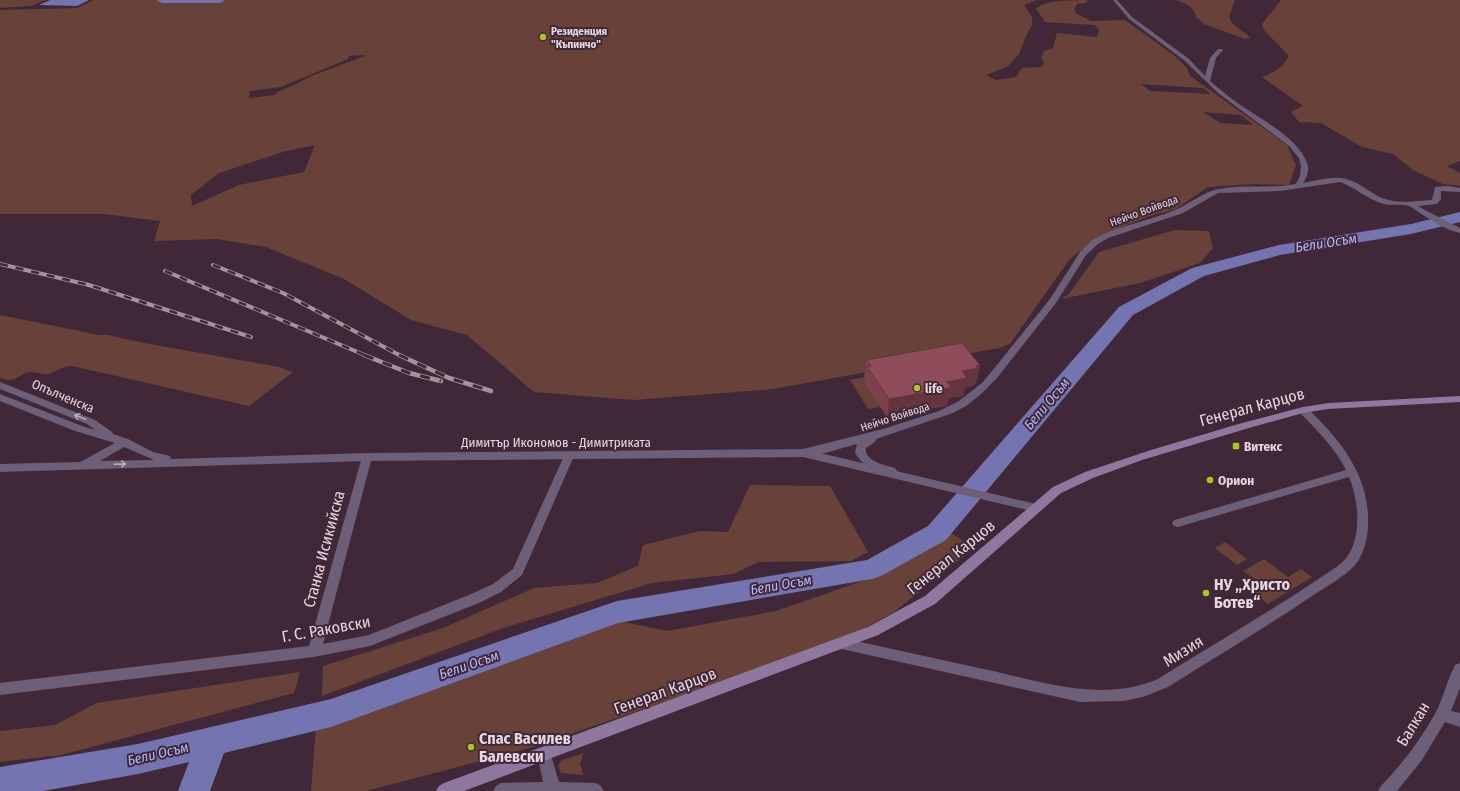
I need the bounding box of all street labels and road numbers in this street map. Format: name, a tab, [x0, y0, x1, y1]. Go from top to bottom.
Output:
street label: Нейчо Войвода	[1108, 193, 1180, 229]
street label: Опълченска	[30, 376, 96, 416]
street label: Генерал Карцов	[1197, 384, 1307, 430]
street label: Нейчо Войвода	[859, 400, 931, 434]
street label: Димитър Икономов - Димитриката	[460, 435, 651, 450]
street label: Станка Исикийска	[299, 488, 349, 610]
street label: Генерал Карцов	[903, 516, 999, 598]
street label: Г. С. Раковски	[280, 612, 372, 646]
street label: Мизия	[1159, 631, 1207, 671]
street label: Генерал Карцов	[611, 664, 719, 718]
street label: Балкан	[1392, 698, 1434, 750]

